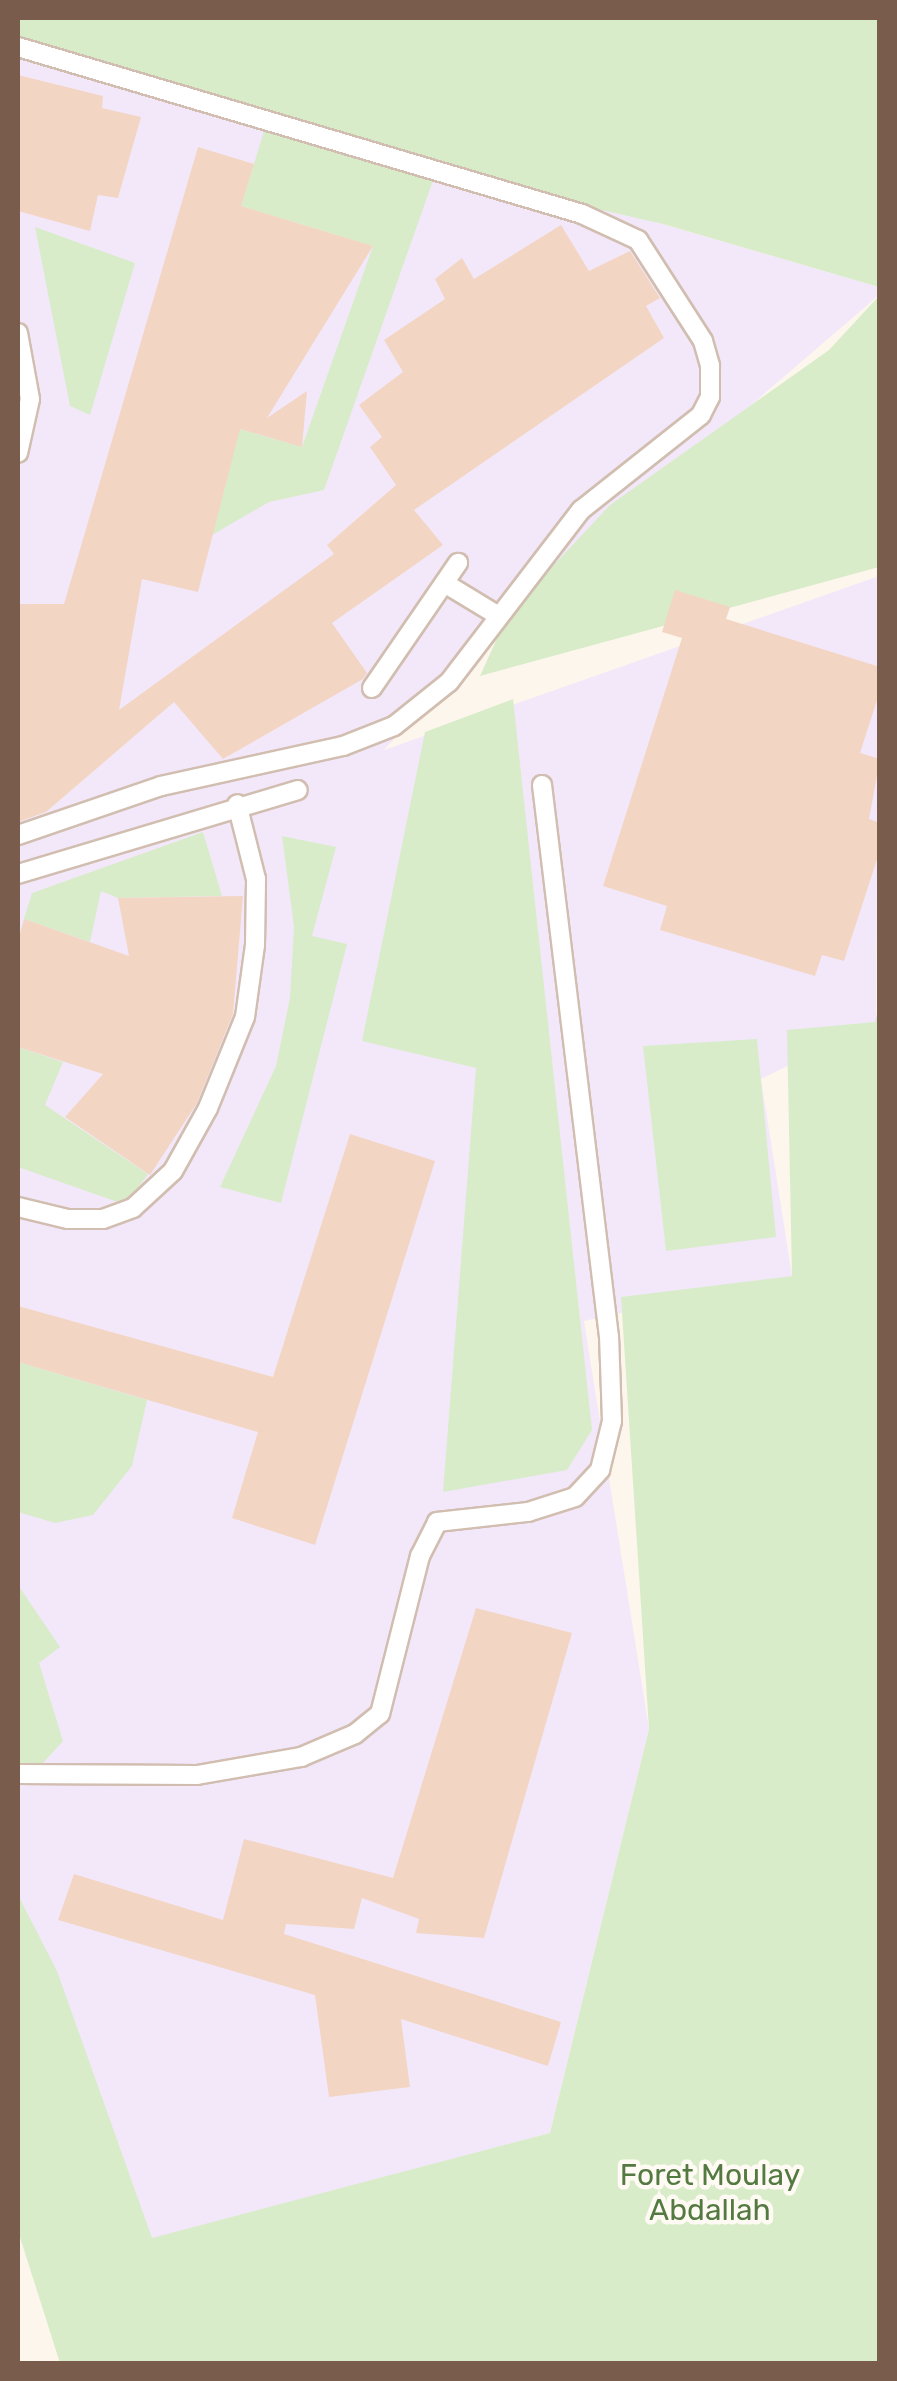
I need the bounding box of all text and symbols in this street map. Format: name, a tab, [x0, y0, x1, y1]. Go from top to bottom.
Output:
park label: Foret Moulay Abdallah	[620, 2157, 800, 2228]

